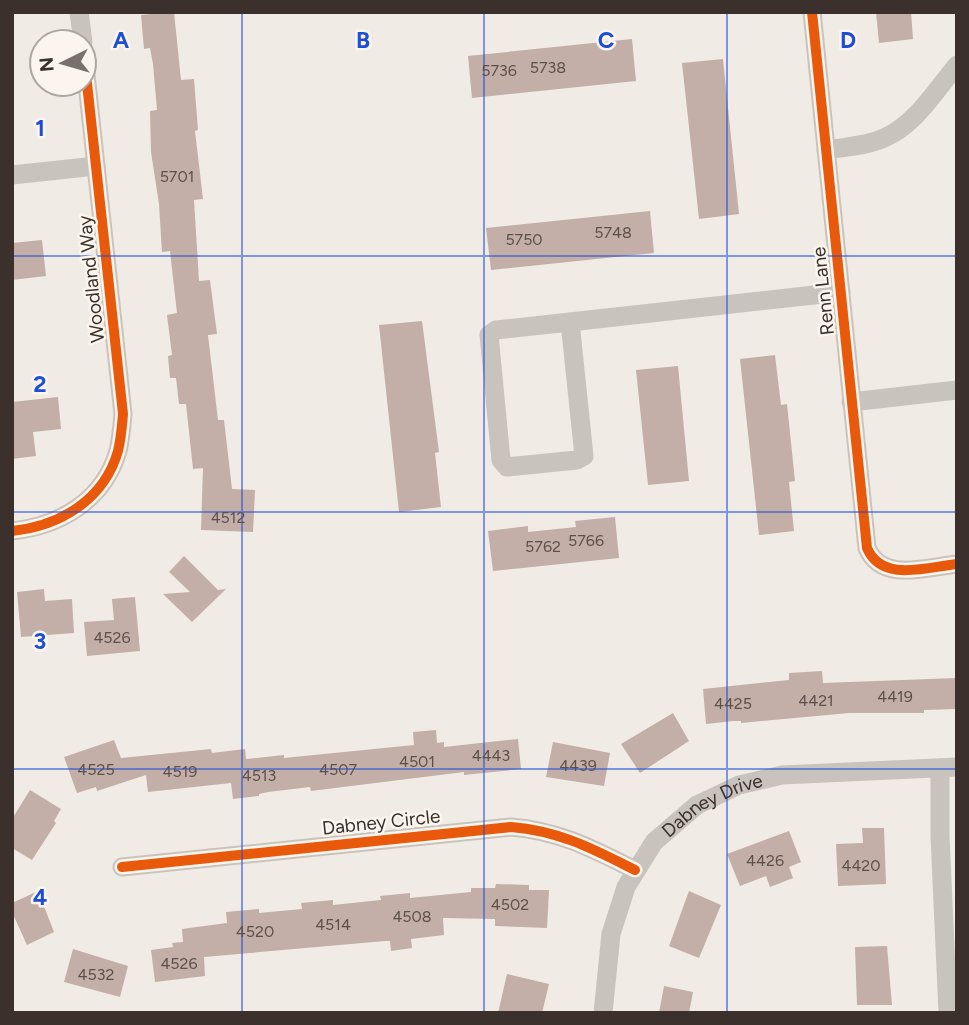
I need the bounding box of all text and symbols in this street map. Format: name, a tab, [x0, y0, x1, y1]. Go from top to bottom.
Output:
text: A	[113, 26, 130, 54]
text: B	[356, 26, 370, 54]
text: C	[598, 26, 615, 54]
text: D	[840, 26, 856, 54]
north arrow	[28, 28, 98, 98]
text: N	[34, 56, 59, 73]
house number: 5738	[530, 58, 566, 77]
house number: 5736	[481, 61, 517, 80]
text: 1	[35, 114, 45, 142]
house number: 5701	[160, 167, 194, 186]
street label: Woodland Way	[73, 214, 109, 344]
house number: 5748	[594, 223, 632, 242]
house number: 5750	[505, 230, 543, 249]
street label: Renn Lane	[807, 246, 839, 336]
text: 2	[33, 370, 47, 398]
house number: 4512	[211, 508, 245, 527]
house number: 5766	[568, 531, 604, 550]
house number: 5762	[525, 537, 561, 556]
text: 3	[34, 627, 46, 655]
house number: 4526	[93, 628, 131, 647]
house number: 4419	[877, 687, 913, 706]
house number: 4421	[798, 691, 834, 710]
house number: 4425	[714, 694, 752, 713]
house number: 4443	[472, 746, 510, 765]
house number: 4501	[399, 752, 435, 771]
house number: 4439	[559, 756, 597, 775]
house number: 4525	[77, 760, 115, 779]
house number: 4507	[319, 760, 357, 779]
house number: 4519	[163, 762, 197, 781]
house number: 4513	[242, 766, 276, 785]
street label: Dabney Drive	[657, 768, 765, 842]
street label: Dabney Circle	[321, 804, 441, 840]
house number: 4426	[746, 851, 784, 870]
house number: 4420	[841, 856, 881, 875]
text: 4	[33, 883, 47, 911]
house number: 4502	[491, 895, 529, 914]
house number: 4508	[392, 907, 432, 926]
house number: 4514	[315, 915, 351, 934]
house number: 4520	[236, 922, 274, 941]
house number: 4526	[160, 954, 198, 973]
house number: 4532	[78, 965, 114, 984]

